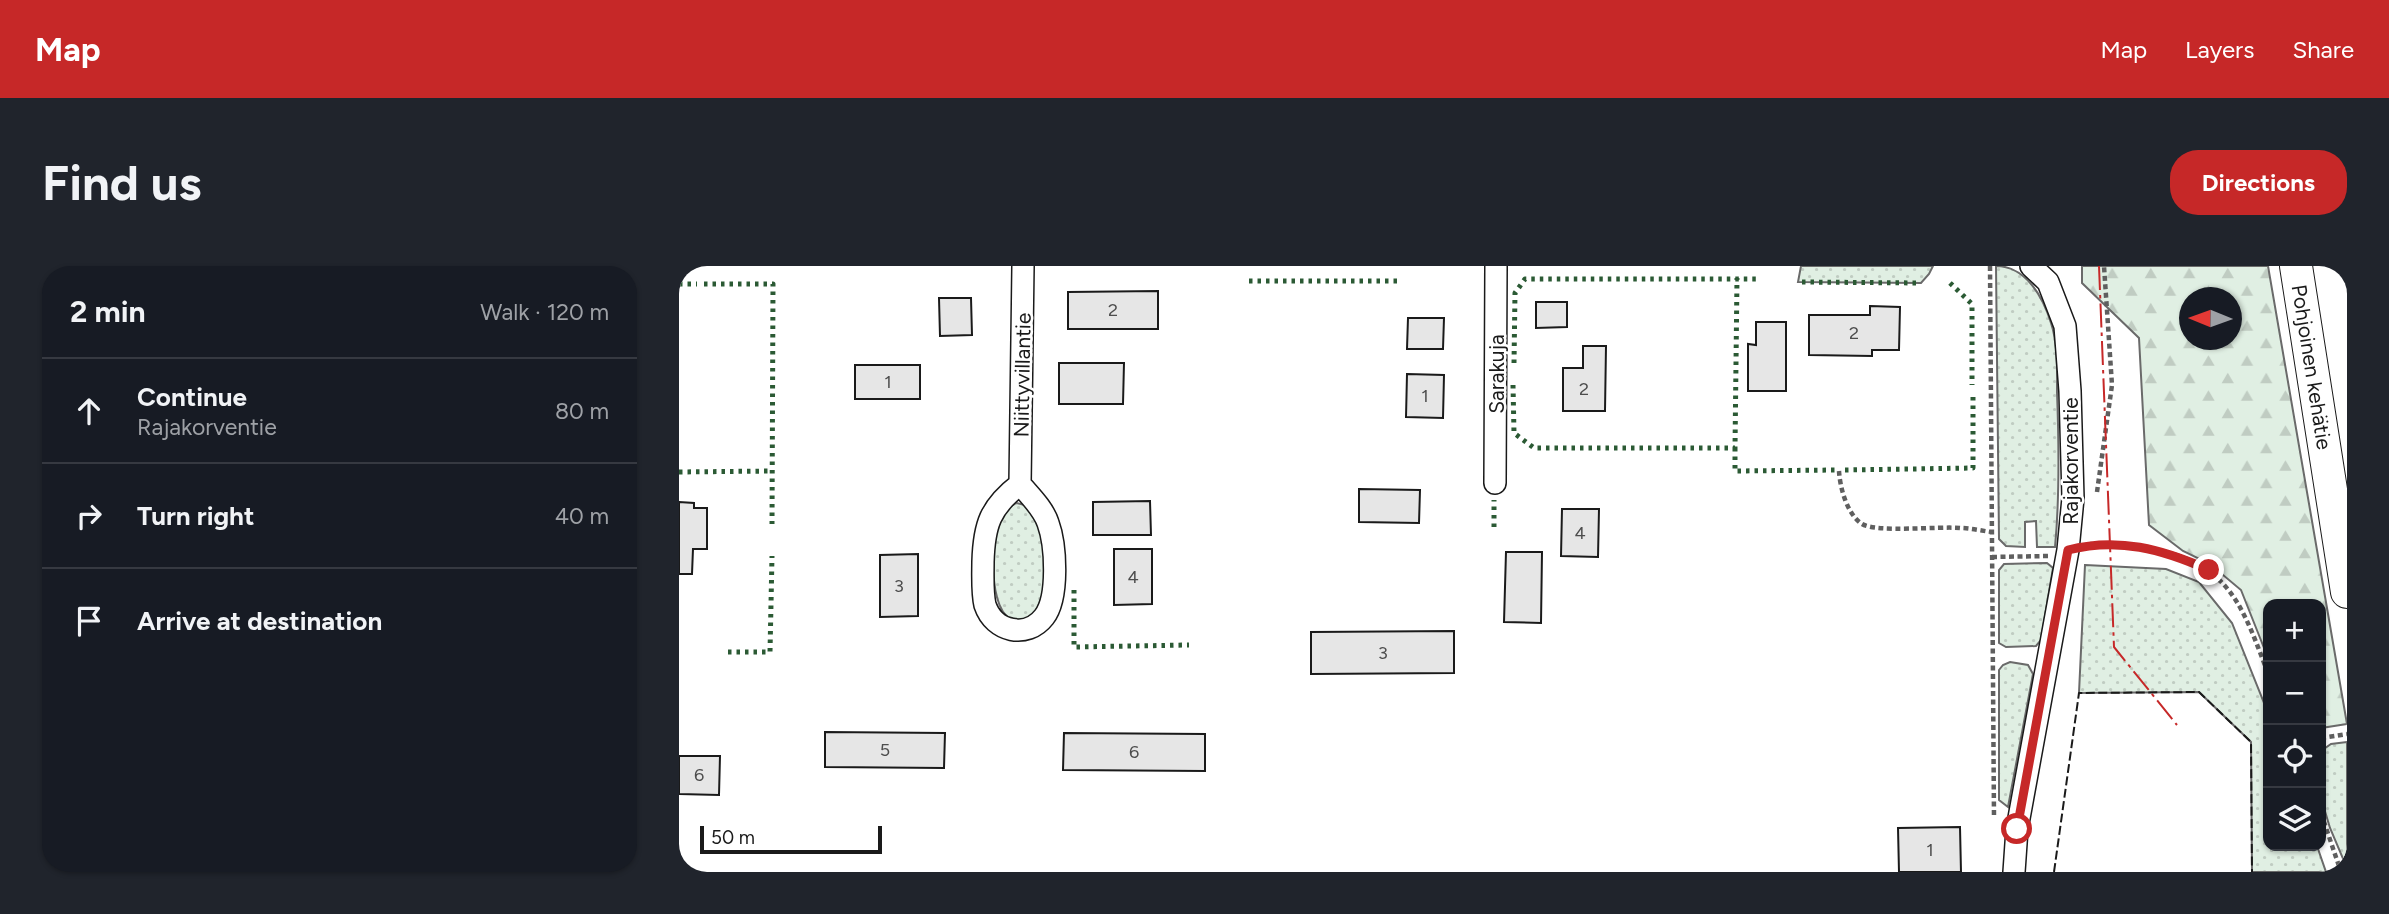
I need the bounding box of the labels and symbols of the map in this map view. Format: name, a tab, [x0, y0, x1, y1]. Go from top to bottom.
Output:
street label: Pohjoinen kehätie	[2287, 283, 2337, 451]
north arrow	[2179, 287, 2242, 350]
house number: 2	[1108, 299, 1118, 321]
street label: Niittyvillantie	[1008, 312, 1036, 438]
house number: 2	[1849, 322, 1859, 344]
street label: Sarakuja	[1484, 334, 1509, 414]
house number: 1	[884, 371, 892, 393]
house number: 2	[1579, 378, 1589, 400]
house number: 1	[1421, 385, 1429, 407]
street label: Rajakorventie	[2058, 397, 2083, 525]
house number: 4	[1574, 522, 1586, 544]
route end	[2193, 554, 2224, 585]
house number: 4	[1127, 566, 1139, 588]
house number: 3	[894, 575, 904, 597]
house number: 3	[1378, 642, 1388, 664]
house number: 5	[880, 739, 890, 761]
house number: 6	[1129, 741, 1139, 763]
house number: 6	[694, 764, 704, 786]
route start	[2001, 813, 2032, 844]
scale bar	[700, 823, 882, 855]
house number: 1	[1926, 839, 1934, 861]

